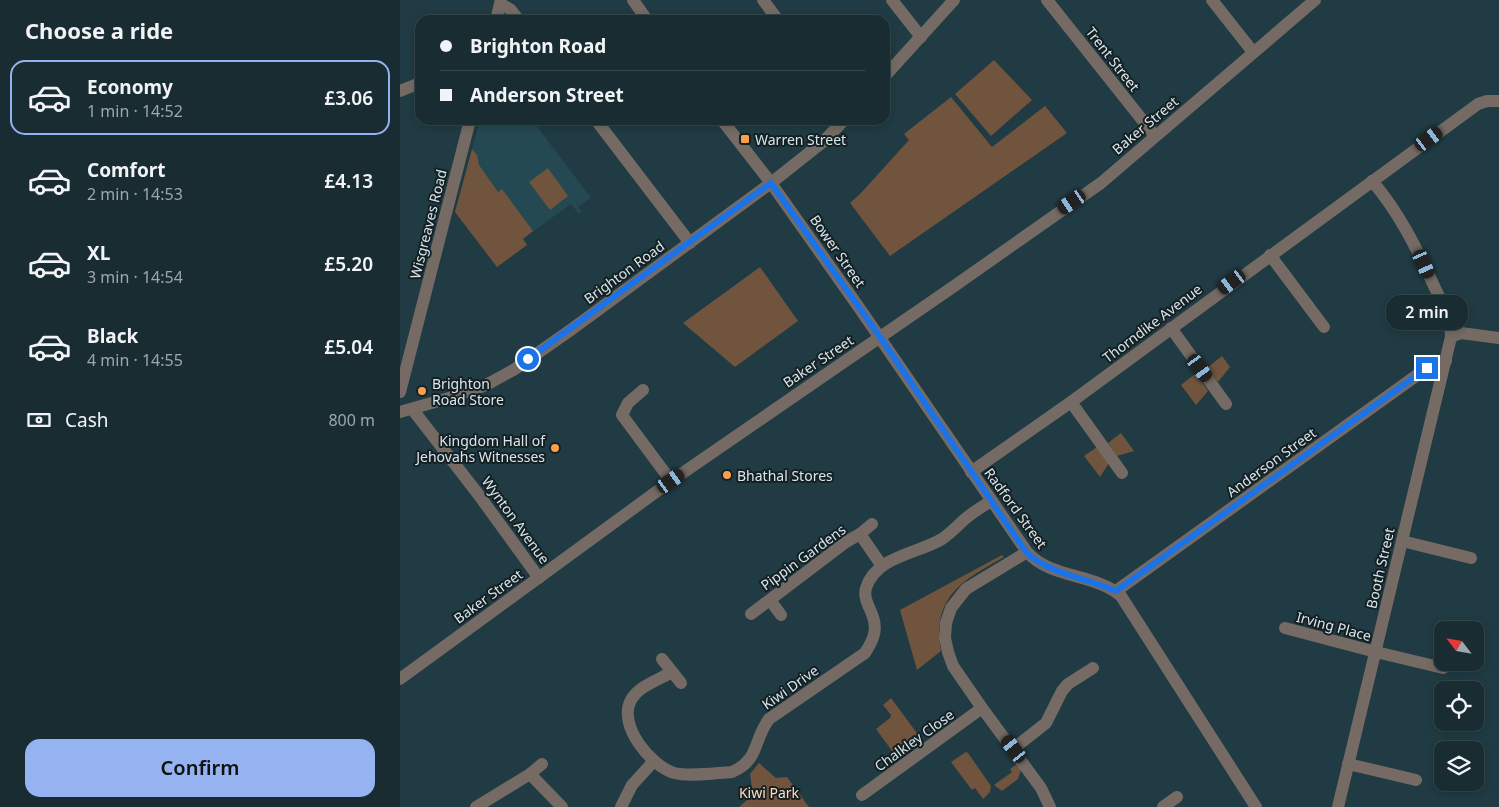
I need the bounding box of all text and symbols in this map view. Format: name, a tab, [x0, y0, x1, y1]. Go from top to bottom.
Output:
text: Choose a ride	[25, 15, 173, 45]
street label: Trent Street	[1082, 23, 1144, 95]
text: Brighton Road	[470, 33, 606, 59]
text: Economy	[87, 74, 173, 100]
icon: car	[27, 75, 72, 120]
text: Anderson Street	[470, 82, 624, 108]
text: £3.06	[324, 85, 373, 111]
street label: Baker Street	[1108, 92, 1182, 158]
text: 1 min · 14:52	[87, 100, 183, 122]
car	[1412, 124, 1445, 154]
place label: Warren Street	[755, 130, 846, 149]
marker: Warren Street	[739, 133, 751, 145]
text: Comfort	[87, 157, 166, 183]
icon: car	[27, 158, 72, 203]
street label: Wisgreaves Road	[405, 167, 451, 281]
text: £4.13	[324, 168, 373, 194]
text: 2 min · 14:53	[87, 183, 183, 205]
car	[1055, 187, 1088, 217]
street label: Bower Street	[806, 211, 870, 291]
street label: Brighton Road	[580, 236, 668, 308]
text: XL	[87, 240, 110, 266]
icon: car	[27, 241, 72, 286]
car	[1411, 247, 1436, 281]
text: £5.20	[324, 251, 373, 277]
text: 3 min · 14:54	[87, 266, 183, 288]
car	[1215, 267, 1248, 297]
street label: Thorndike Avenue	[1098, 279, 1206, 367]
callout: 2 min	[1386, 296, 1468, 330]
text: 2 min	[1405, 301, 1449, 323]
text: Black	[87, 323, 138, 349]
icon: car	[27, 324, 72, 369]
street label: Baker Street	[779, 331, 857, 391]
text: £5.04	[324, 334, 373, 360]
route start	[517, 348, 539, 370]
text: 4 min · 14:55	[87, 349, 183, 371]
car	[1185, 351, 1214, 385]
route end	[1416, 357, 1438, 379]
place label: Brighton Road Store	[432, 374, 504, 409]
marker: Brighton Road Store	[416, 385, 428, 397]
icon: cash	[25, 406, 53, 434]
text: Cash	[65, 407, 109, 433]
text: 800 m	[328, 409, 375, 431]
street label: Anderson Street	[1222, 423, 1320, 501]
place label: Kingdom Hall of Jehovahs Witnesses	[414, 431, 546, 466]
marker: Kingdom Hall of Jehovahs Witnesses	[549, 442, 561, 454]
street label: Radford Street	[980, 464, 1052, 552]
car	[654, 466, 687, 496]
place label: Bhathal Stores	[737, 466, 833, 485]
marker: Bhathal Stores	[721, 469, 733, 481]
street label: Wynton Avenue	[478, 472, 554, 568]
street label: Pippin Gardens	[757, 520, 850, 594]
street label: Booth Street	[1361, 526, 1399, 610]
street label: Baker Street	[450, 565, 526, 627]
street label: Irving Place	[1294, 607, 1374, 645]
north arrow	[1434, 621, 1484, 671]
map controls	[1434, 621, 1484, 791]
street label: Kiwi Drive	[758, 660, 822, 713]
button: locate	[1434, 681, 1484, 731]
street label: Chalkley Close	[870, 705, 958, 775]
car	[998, 733, 1029, 765]
button: Confirm	[25, 739, 375, 797]
button: layers	[1434, 741, 1484, 791]
park label: Kiwi Park	[739, 783, 800, 802]

